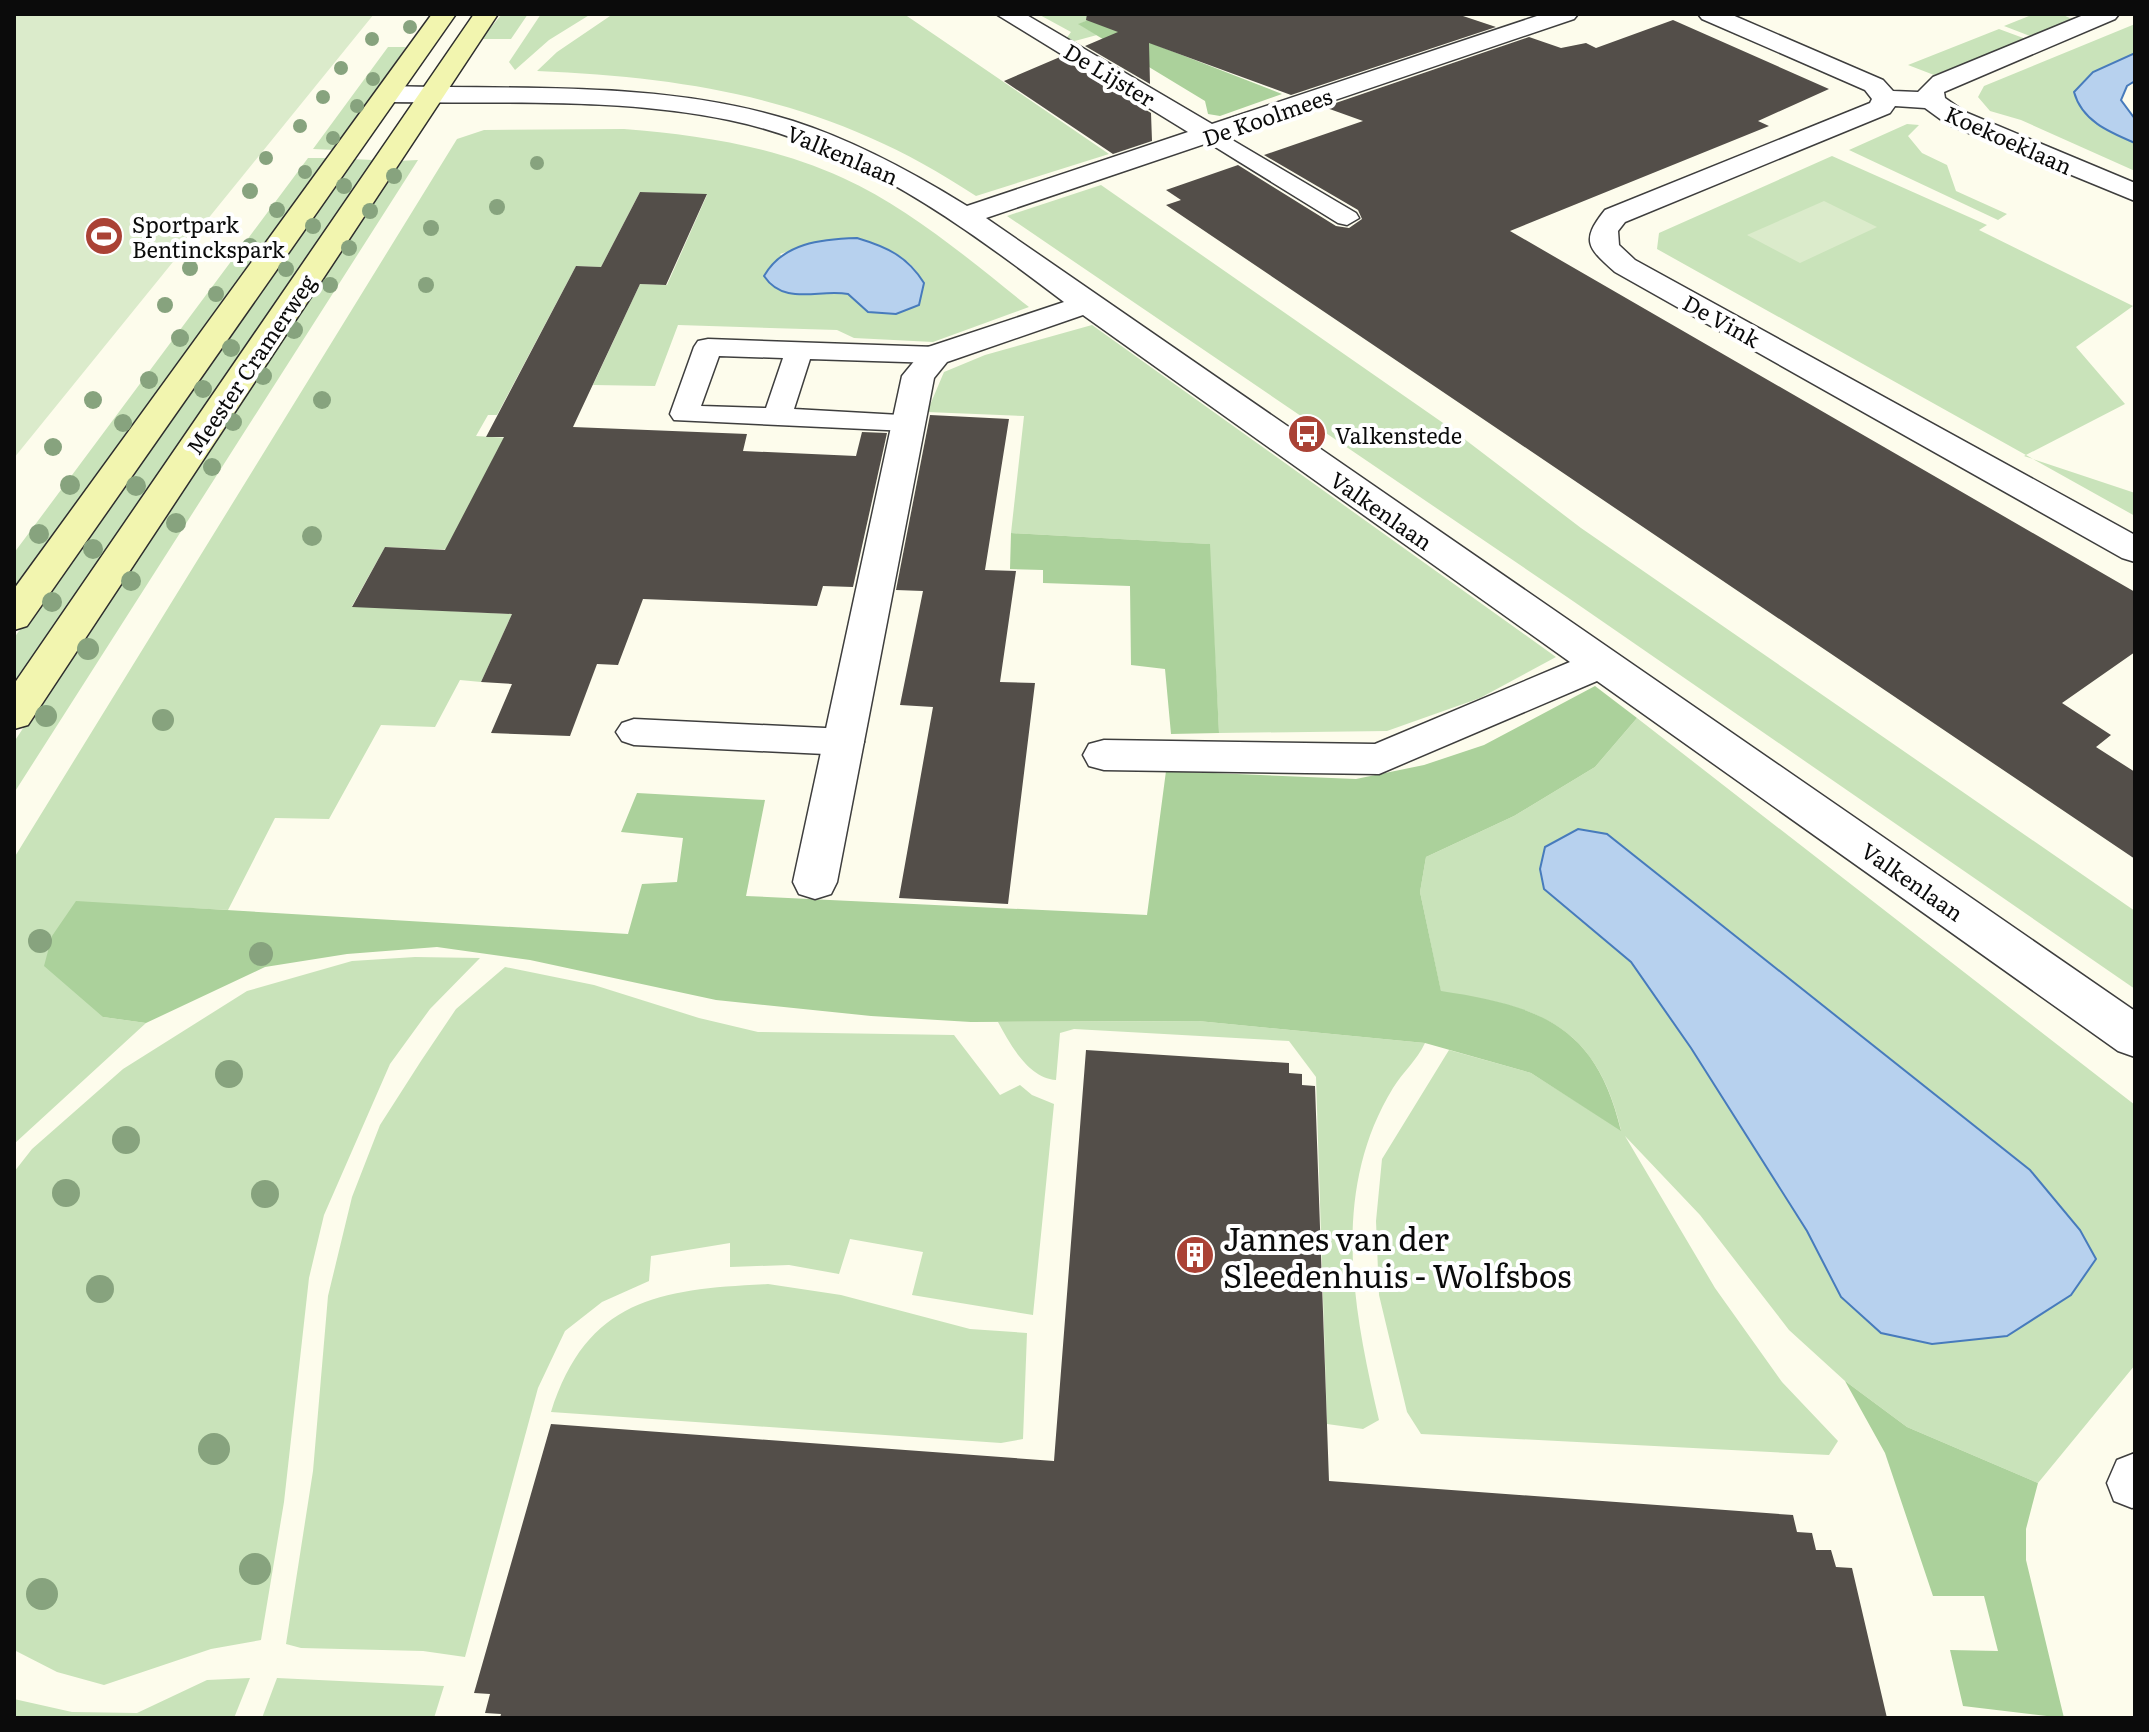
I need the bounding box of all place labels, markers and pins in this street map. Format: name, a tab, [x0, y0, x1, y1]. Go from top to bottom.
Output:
place label: Sportpark Bentinckspark	[132, 207, 286, 265]
sports icon: Sportpark Bentinckspark	[83, 215, 125, 257]
bus stop icon: Valkenstede	[1286, 413, 1328, 455]
place label: Valkenstede	[1335, 418, 1462, 451]
place label: Jannes van der Sleedenhuis - Wolfsbos	[1223, 1213, 1572, 1298]
building icon: Jannes van der Sleedenhuis - Wolfsbos	[1174, 1234, 1216, 1276]

